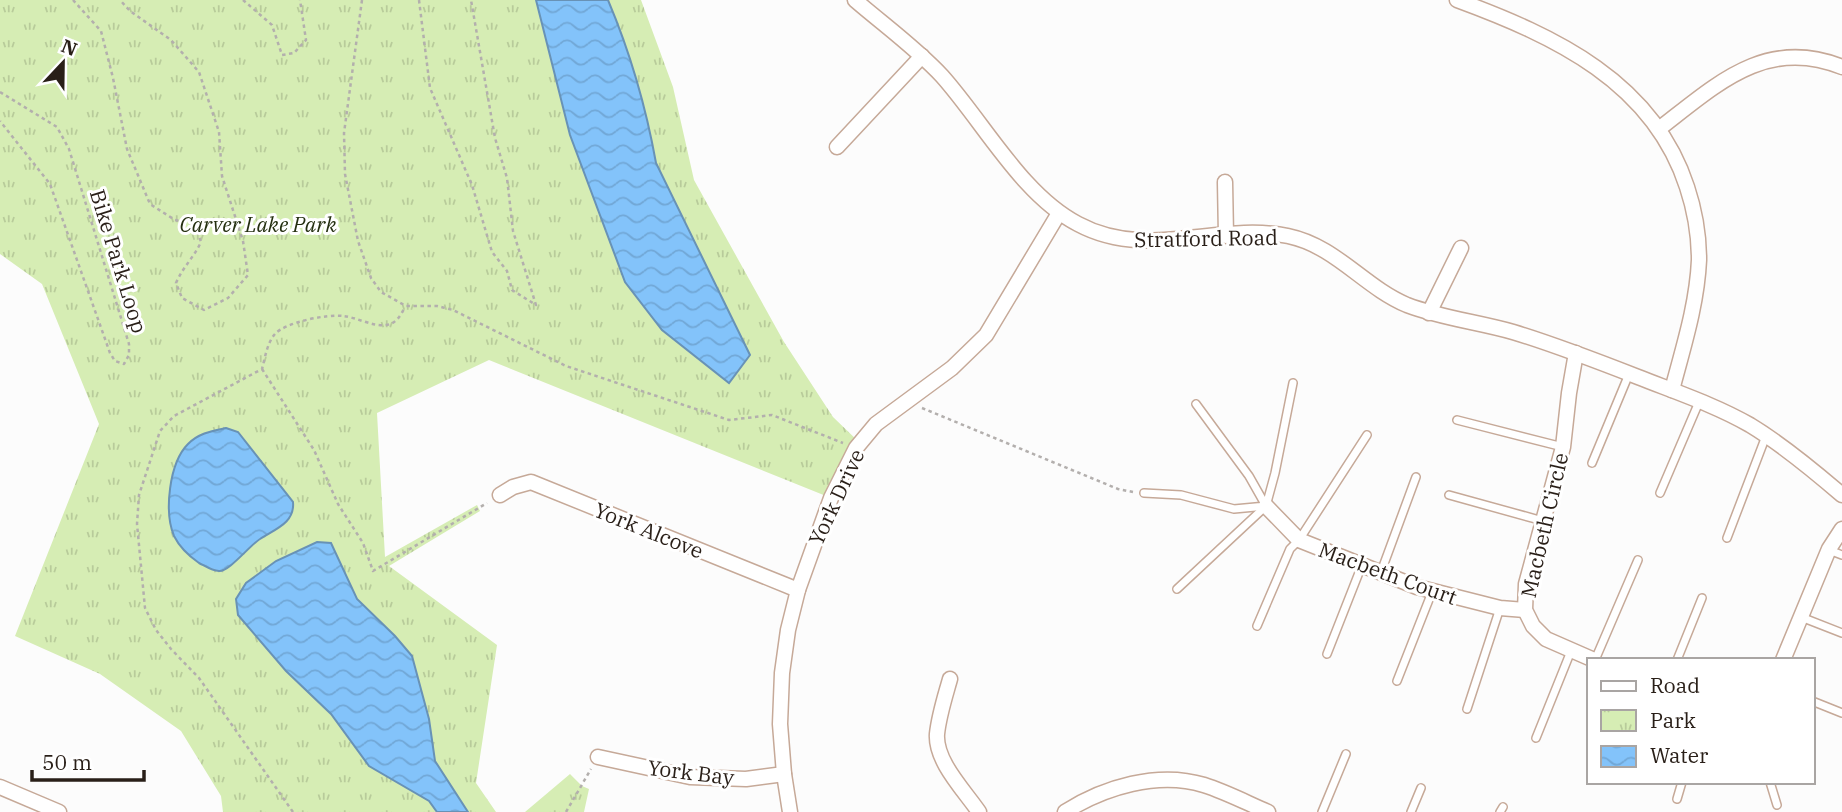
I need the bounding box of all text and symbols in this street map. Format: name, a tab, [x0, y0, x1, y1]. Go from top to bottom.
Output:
north arrow	[28, 28, 98, 98]
text: N	[58, 33, 81, 61]
street label: Bike Park Loop	[84, 186, 154, 336]
park label: Carver Lake Park	[179, 210, 337, 238]
street label: Stratford Road	[1134, 223, 1278, 253]
street label: York Drive	[802, 444, 870, 550]
street label: Macbeth Circle	[1514, 450, 1574, 600]
street label: York Alcove	[590, 495, 708, 565]
street label: Macbeth Court	[1315, 535, 1461, 611]
legend	[1587, 658, 1814, 784]
text: Road	[1650, 671, 1700, 699]
text: Park	[1650, 706, 1697, 734]
scale bar	[32, 738, 144, 782]
text: Water	[1650, 741, 1709, 769]
text: 50 m	[42, 748, 92, 776]
street label: York Bay	[646, 753, 736, 791]

